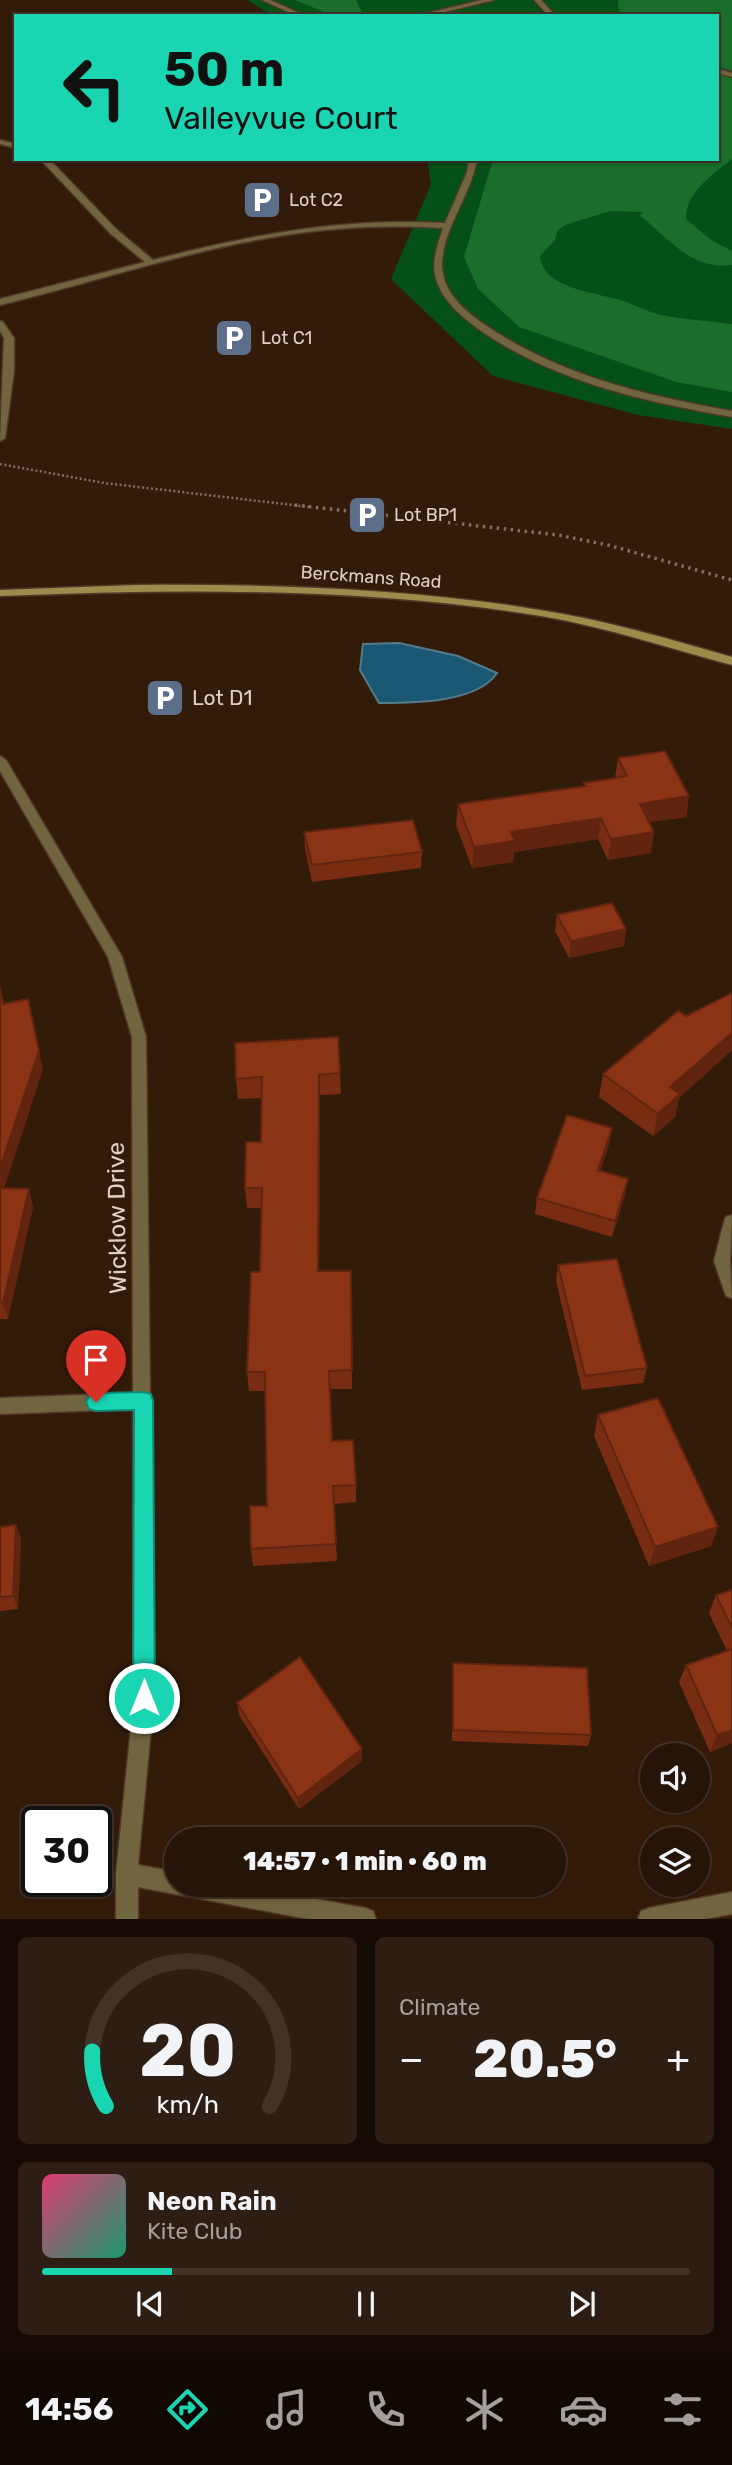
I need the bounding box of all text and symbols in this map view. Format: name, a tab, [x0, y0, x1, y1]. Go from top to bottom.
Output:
text: 50 m	[164, 40, 284, 98]
icon: left	[49, 42, 140, 133]
text: Valleyvue Court	[164, 99, 398, 137]
parking icon: Lot C2	[241, 179, 283, 221]
place label: Lot C2	[289, 189, 343, 211]
parking icon: Lot C1	[213, 317, 255, 359]
place label: Lot C1	[261, 327, 312, 349]
parking icon: Lot BP1	[346, 494, 388, 536]
place label: Lot BP1	[394, 504, 457, 526]
street label: Berckmans Road	[300, 561, 442, 593]
parking icon: Lot D1	[144, 677, 186, 719]
place label: Lot D1	[192, 685, 252, 710]
street label: Wicklow Drive	[102, 1142, 132, 1294]
pin	[66, 1330, 126, 1402]
icon: arrive	[77, 1341, 115, 1379]
position arrow	[107, 1661, 181, 1735]
map controls	[640, 1743, 710, 1897]
button: sound	[640, 1743, 710, 1813]
speed limit sign: 30	[21, 1806, 112, 1897]
button: layers	[640, 1827, 710, 1897]
text: 14:57 · 1 min · 60 m	[243, 1846, 487, 1877]
text: Climate	[399, 1993, 480, 2021]
text: 20	[139, 2009, 236, 2095]
text: 20.5°	[473, 2028, 617, 2090]
text: −	[399, 2036, 424, 2082]
text: +	[666, 2036, 690, 2082]
text: km/h	[156, 2090, 219, 2119]
text: Neon Rain	[147, 2186, 277, 2217]
text: Kite Club	[147, 2217, 242, 2245]
icon: previous	[131, 2285, 169, 2323]
icon: pause	[347, 2285, 385, 2323]
icon: next	[563, 2285, 601, 2323]
icon: directions	[163, 2385, 212, 2434]
icon: music	[262, 2385, 311, 2434]
icon: phone	[361, 2385, 410, 2434]
icon: climate	[460, 2385, 509, 2434]
icon: car	[559, 2385, 608, 2434]
icon: filters	[658, 2385, 707, 2434]
text: 14:56	[25, 2390, 114, 2428]

